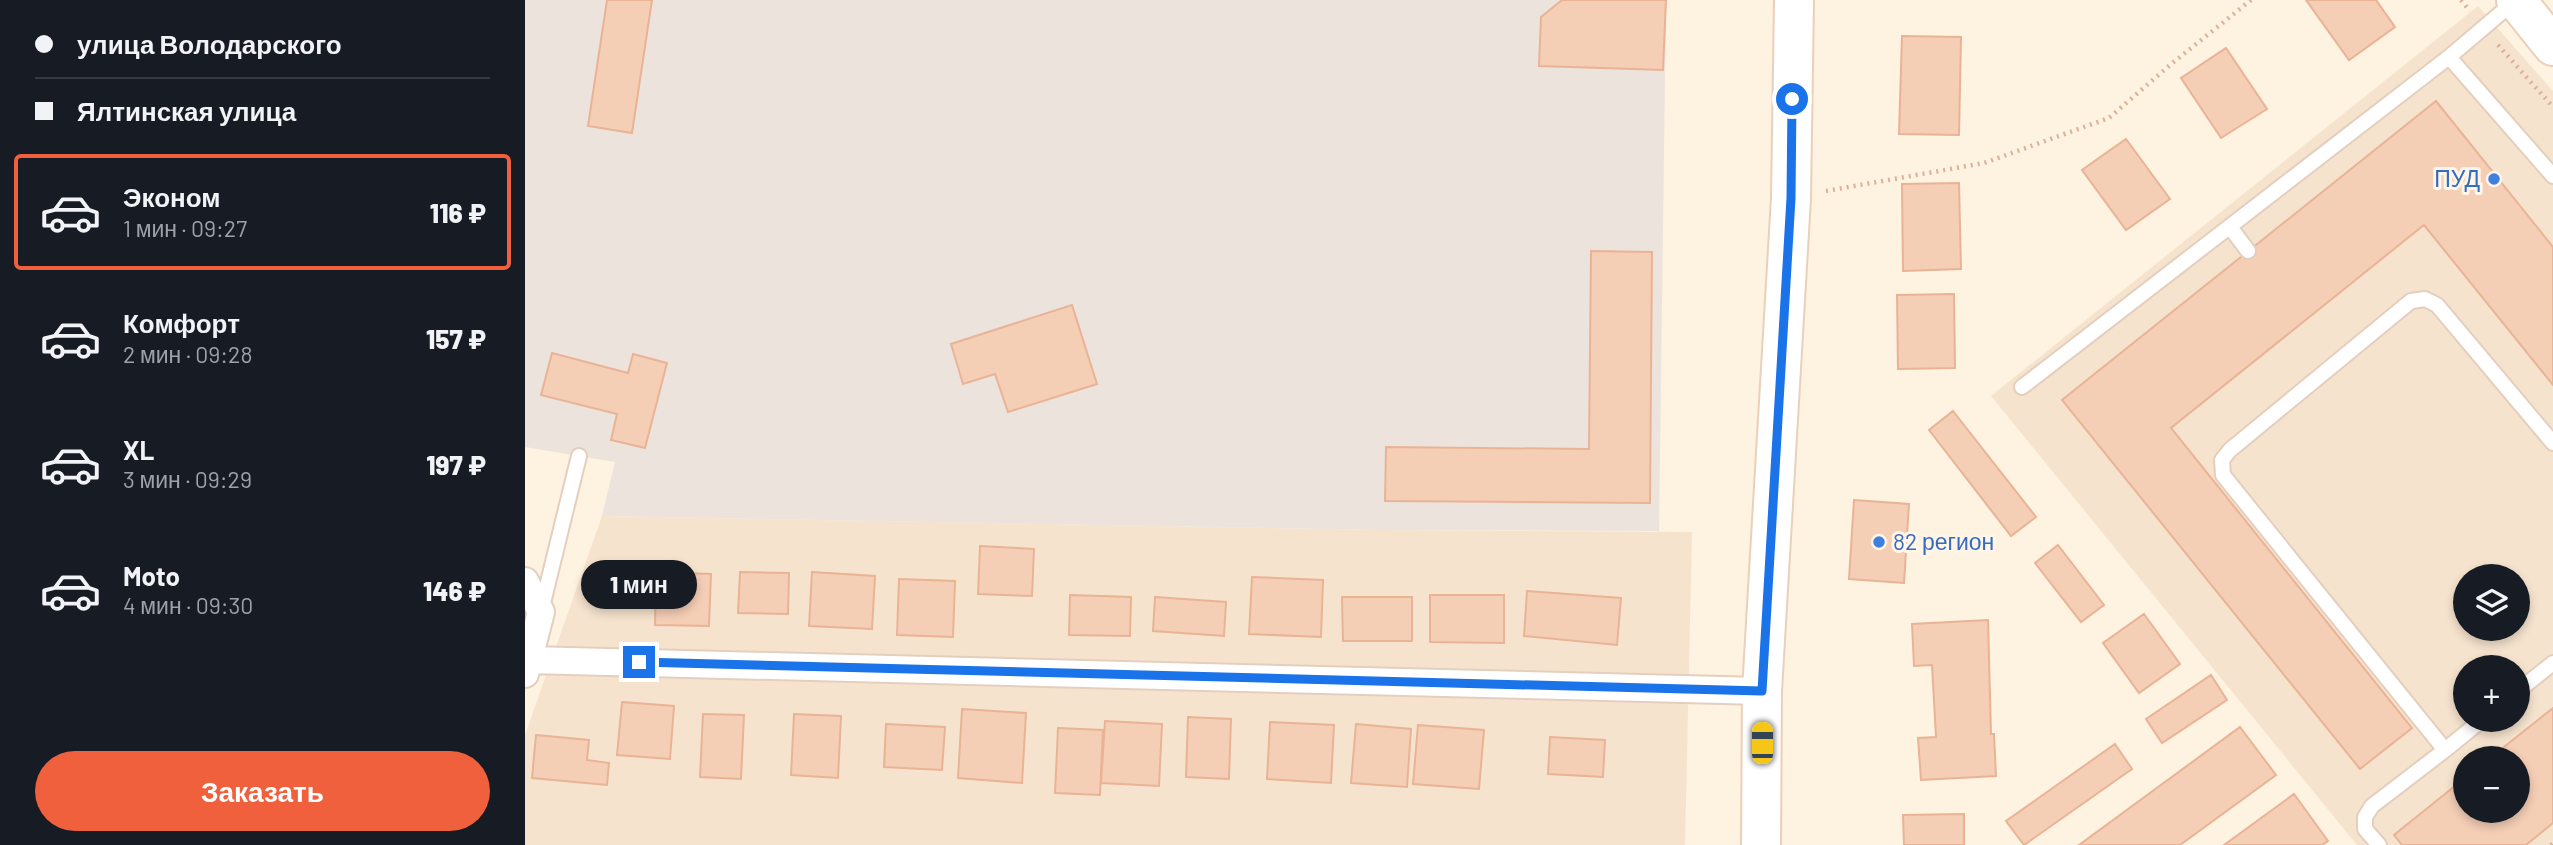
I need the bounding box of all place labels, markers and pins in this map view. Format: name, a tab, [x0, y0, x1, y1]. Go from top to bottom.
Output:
place label: ПУД	[2434, 164, 2480, 192]
marker: ПУД	[2486, 171, 2502, 187]
place label: 82 регион	[1893, 527, 1994, 555]
marker: 82 регион	[1871, 534, 1887, 550]

